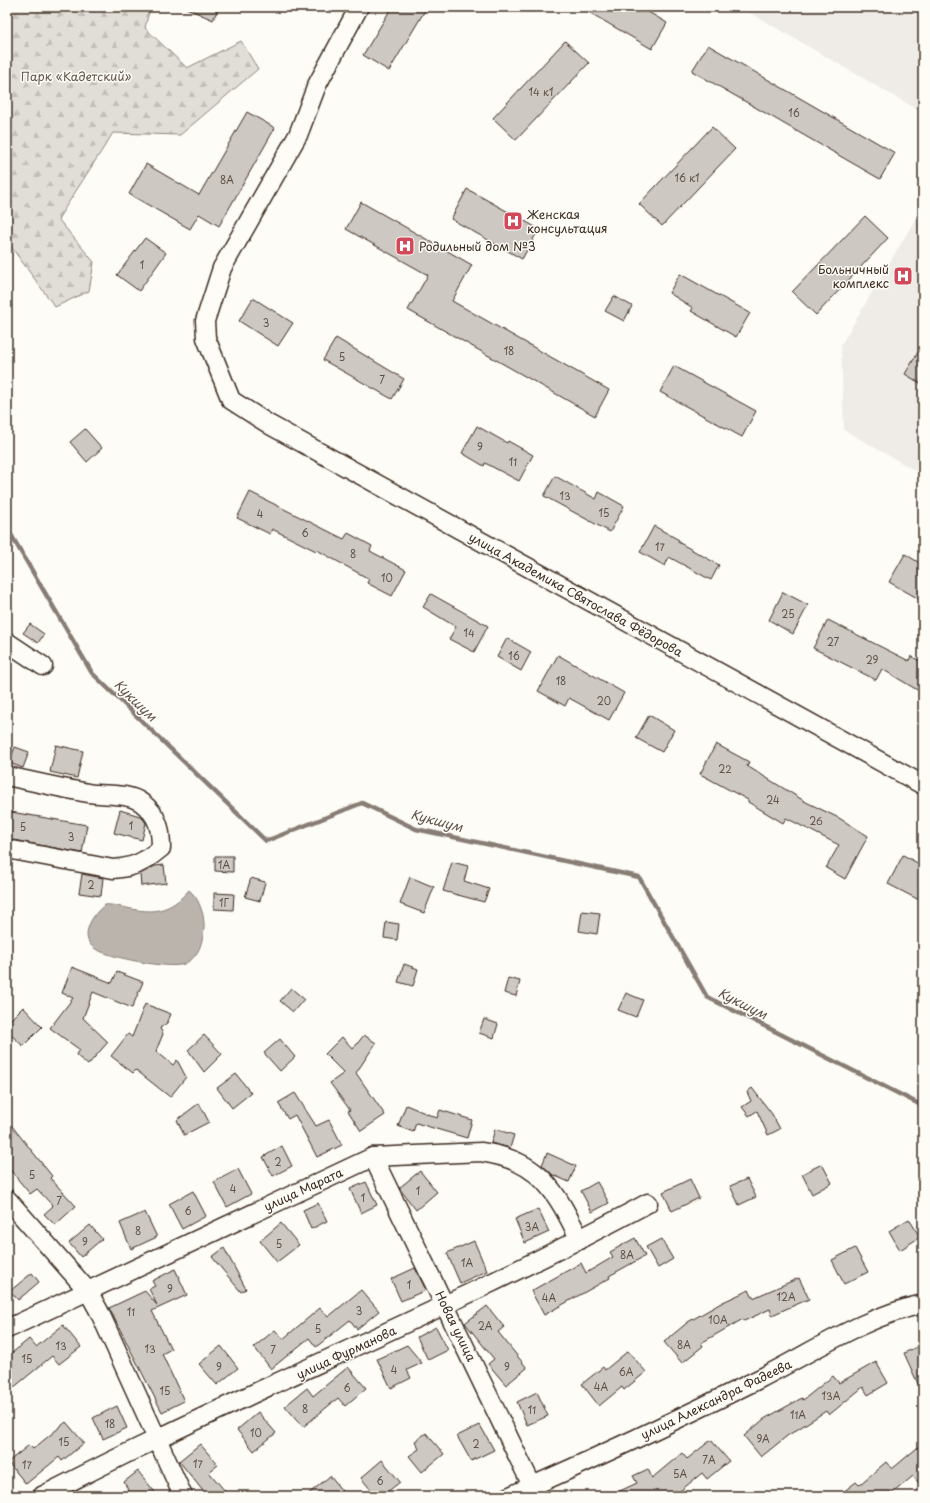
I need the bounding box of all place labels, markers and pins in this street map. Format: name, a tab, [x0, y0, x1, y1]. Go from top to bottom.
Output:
place label: Женская консультация	[527, 205, 608, 237]
hospital icon: Женская консультация	[502, 210, 524, 232]
hospital icon: Родильный дом №3	[394, 235, 416, 257]
place label: Родильный дом №3	[419, 237, 536, 255]
place label: Больничный комплекс	[818, 260, 889, 292]
hospital icon: Больничный комплекс	[892, 265, 914, 287]

